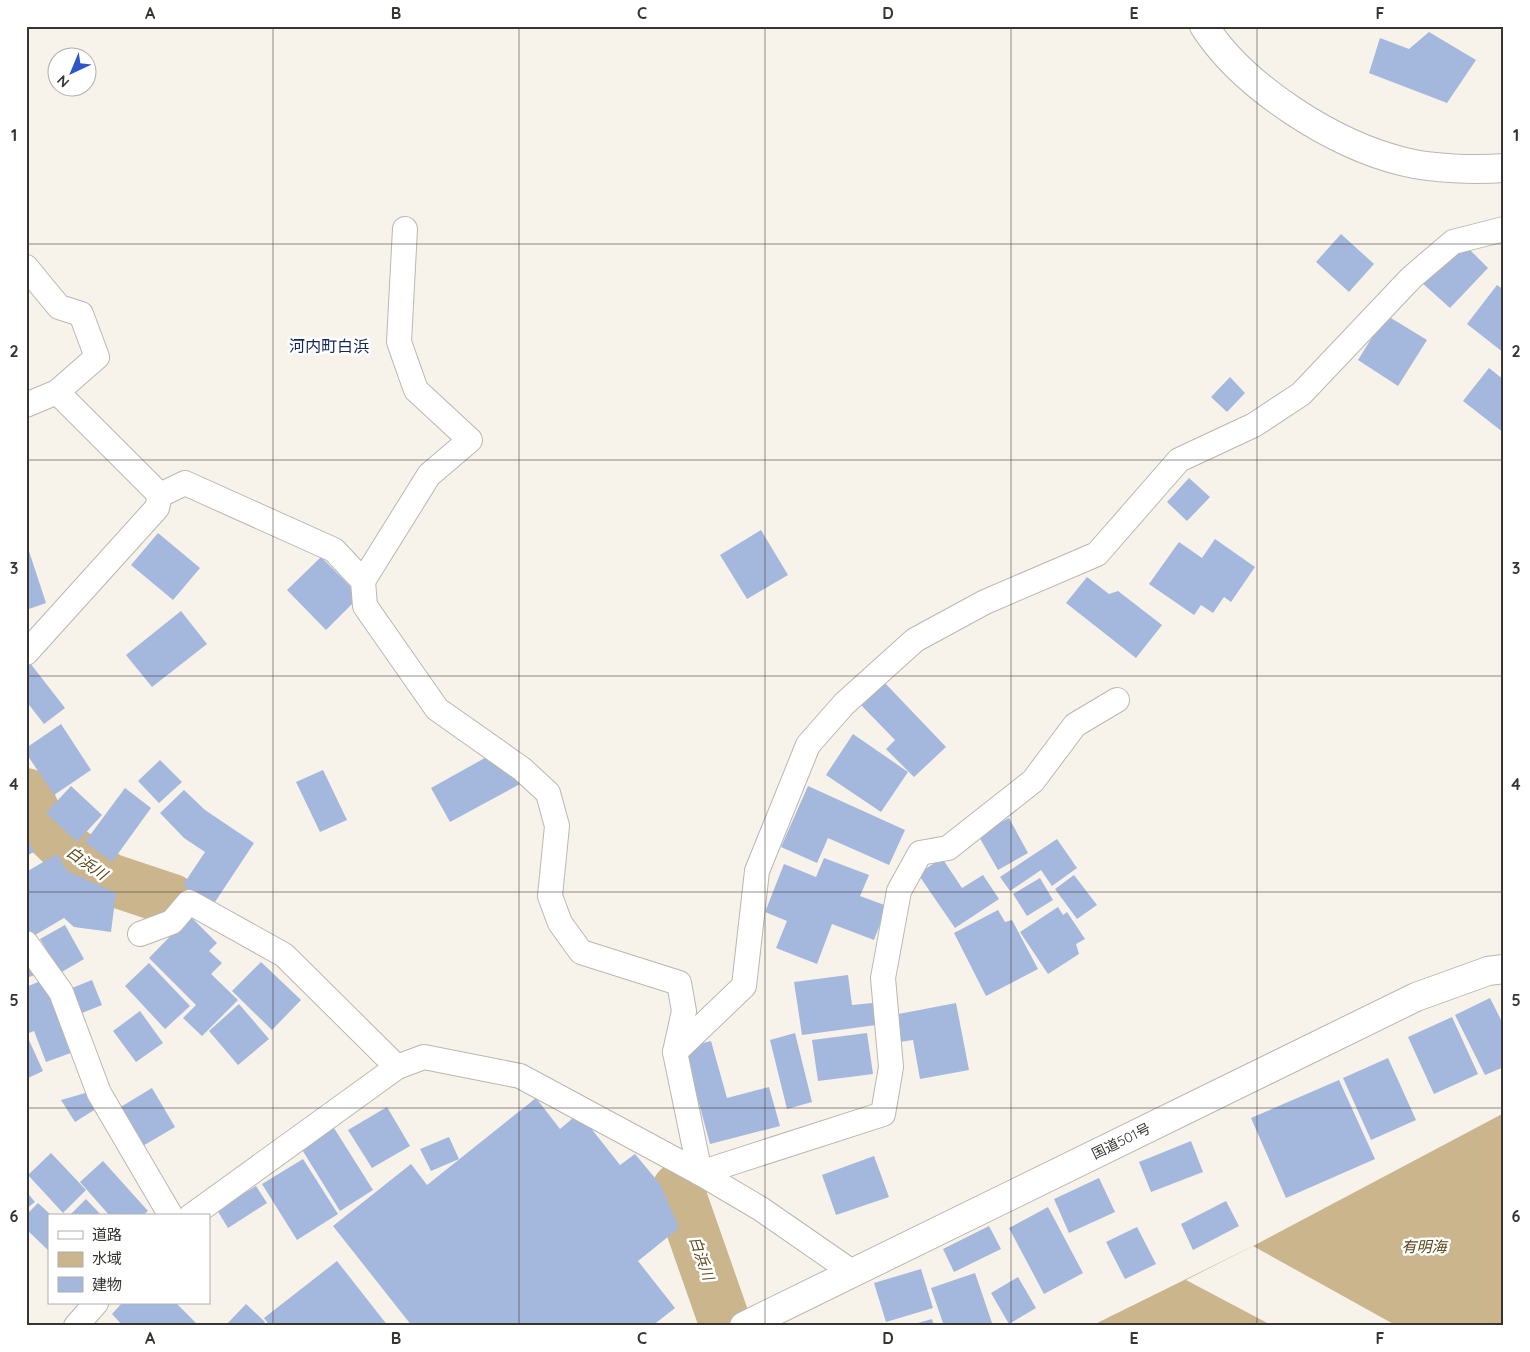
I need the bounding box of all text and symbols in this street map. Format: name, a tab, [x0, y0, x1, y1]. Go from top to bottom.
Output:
text: A	[145, 3, 156, 23]
text: B	[391, 3, 401, 23]
text: C	[637, 3, 647, 23]
text: D	[882, 3, 894, 23]
text: E	[1129, 3, 1139, 23]
text: F	[1376, 3, 1385, 23]
north arrow	[48, 48, 98, 98]
text: N	[53, 71, 73, 91]
text: 1	[11, 125, 17, 145]
text: 1	[1513, 125, 1519, 145]
district label: 河内町白浜	[289, 336, 369, 356]
text: 2	[9, 341, 19, 361]
text: 2	[1511, 341, 1521, 361]
text: 3	[10, 558, 18, 578]
text: 3	[1512, 558, 1520, 578]
text: 4	[9, 774, 19, 794]
text: 4	[1511, 774, 1521, 794]
water label: 白浜川	[63, 842, 113, 885]
text: 5	[9, 990, 19, 1010]
text: 5	[1511, 990, 1521, 1010]
street label: 国道501号	[1089, 1119, 1153, 1163]
text: 6	[10, 1206, 19, 1226]
text: 6	[1512, 1206, 1521, 1226]
legend	[48, 1214, 210, 1304]
text: 道路	[92, 1225, 122, 1244]
water label: 白浜川	[686, 1234, 719, 1284]
water label: 有明海	[1401, 1237, 1448, 1256]
text: 水域	[92, 1249, 122, 1268]
text: 建物	[92, 1275, 122, 1294]
text: A	[145, 1328, 156, 1348]
text: B	[391, 1328, 401, 1348]
text: C	[637, 1328, 647, 1348]
text: D	[882, 1328, 894, 1348]
text: E	[1129, 1328, 1139, 1348]
text: F	[1376, 1328, 1385, 1348]

